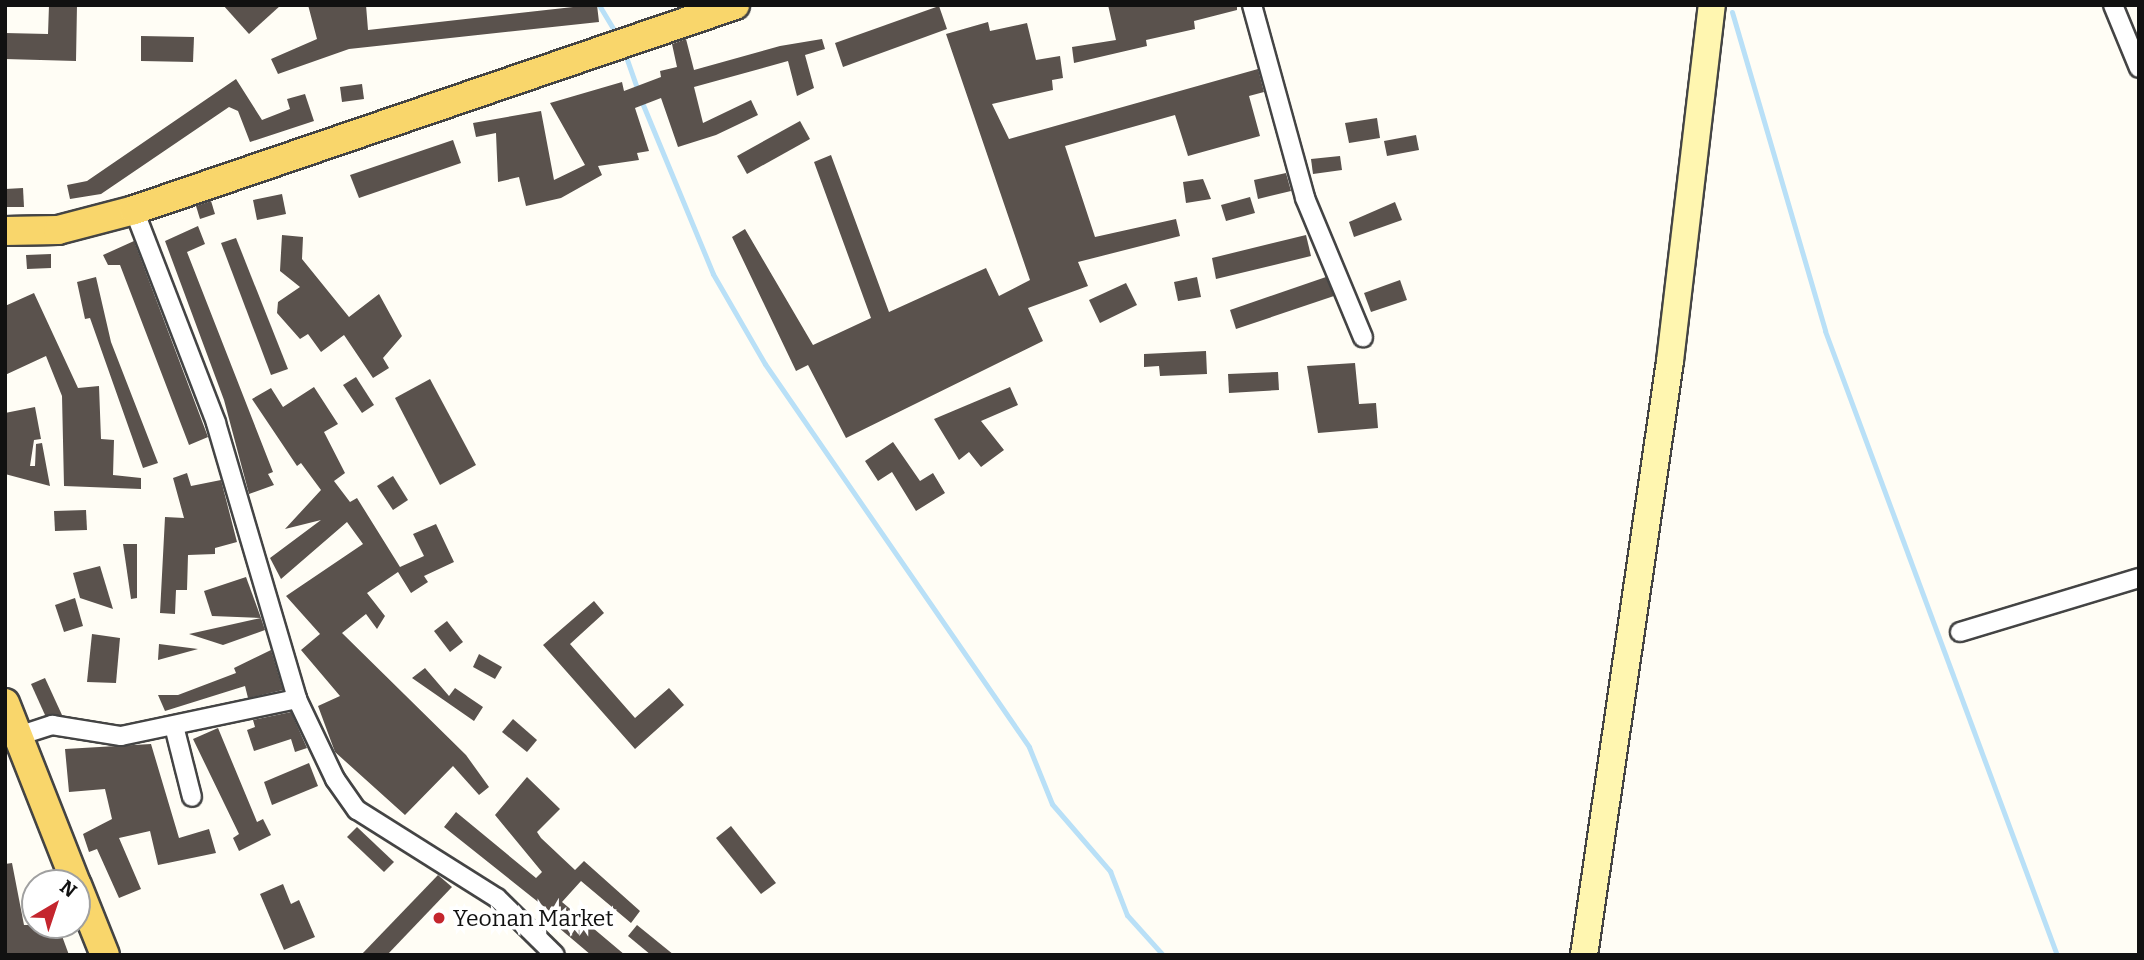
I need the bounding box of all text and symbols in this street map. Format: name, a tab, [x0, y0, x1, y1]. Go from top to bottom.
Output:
north arrow	[21, 869, 91, 939]
text: N	[55, 875, 81, 902]
place label: Yeonan Market	[453, 904, 614, 932]
marker: Yeonan Market	[431, 910, 447, 926]

